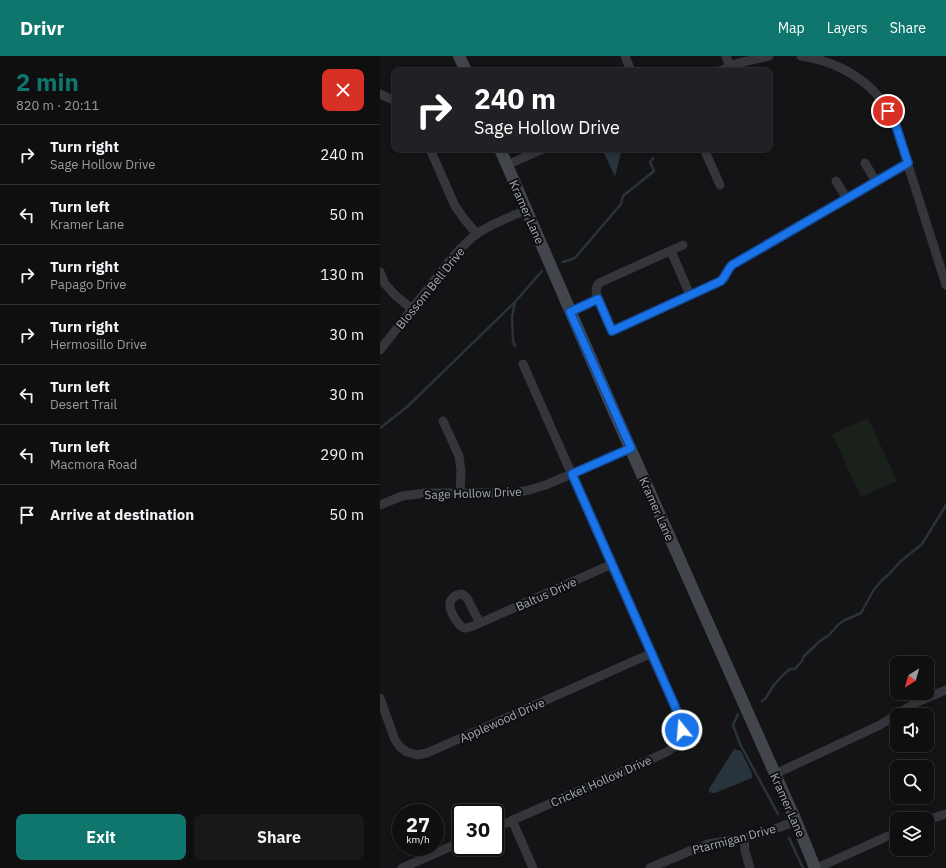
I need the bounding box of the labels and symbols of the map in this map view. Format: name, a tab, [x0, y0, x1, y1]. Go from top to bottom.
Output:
pin	[871, 94, 905, 128]
street label: Kramer Lane	[506, 178, 548, 247]
street label: Blossom Bell Drive	[392, 244, 468, 332]
street label: Kramer Lane	[636, 475, 678, 544]
street label: Sage Hollow Drive	[424, 484, 522, 502]
street label: Baltus Drive	[513, 574, 579, 614]
north arrow	[890, 656, 934, 700]
street label: Applewood Drive	[457, 694, 547, 745]
position arrow	[661, 709, 703, 751]
street label: Cricket Hollow Drive	[548, 752, 654, 810]
street label: Kramer Lane	[767, 771, 809, 840]
speed limit sign: 30	[452, 804, 504, 856]
street label: Ptarmigan Drive	[691, 821, 778, 857]

